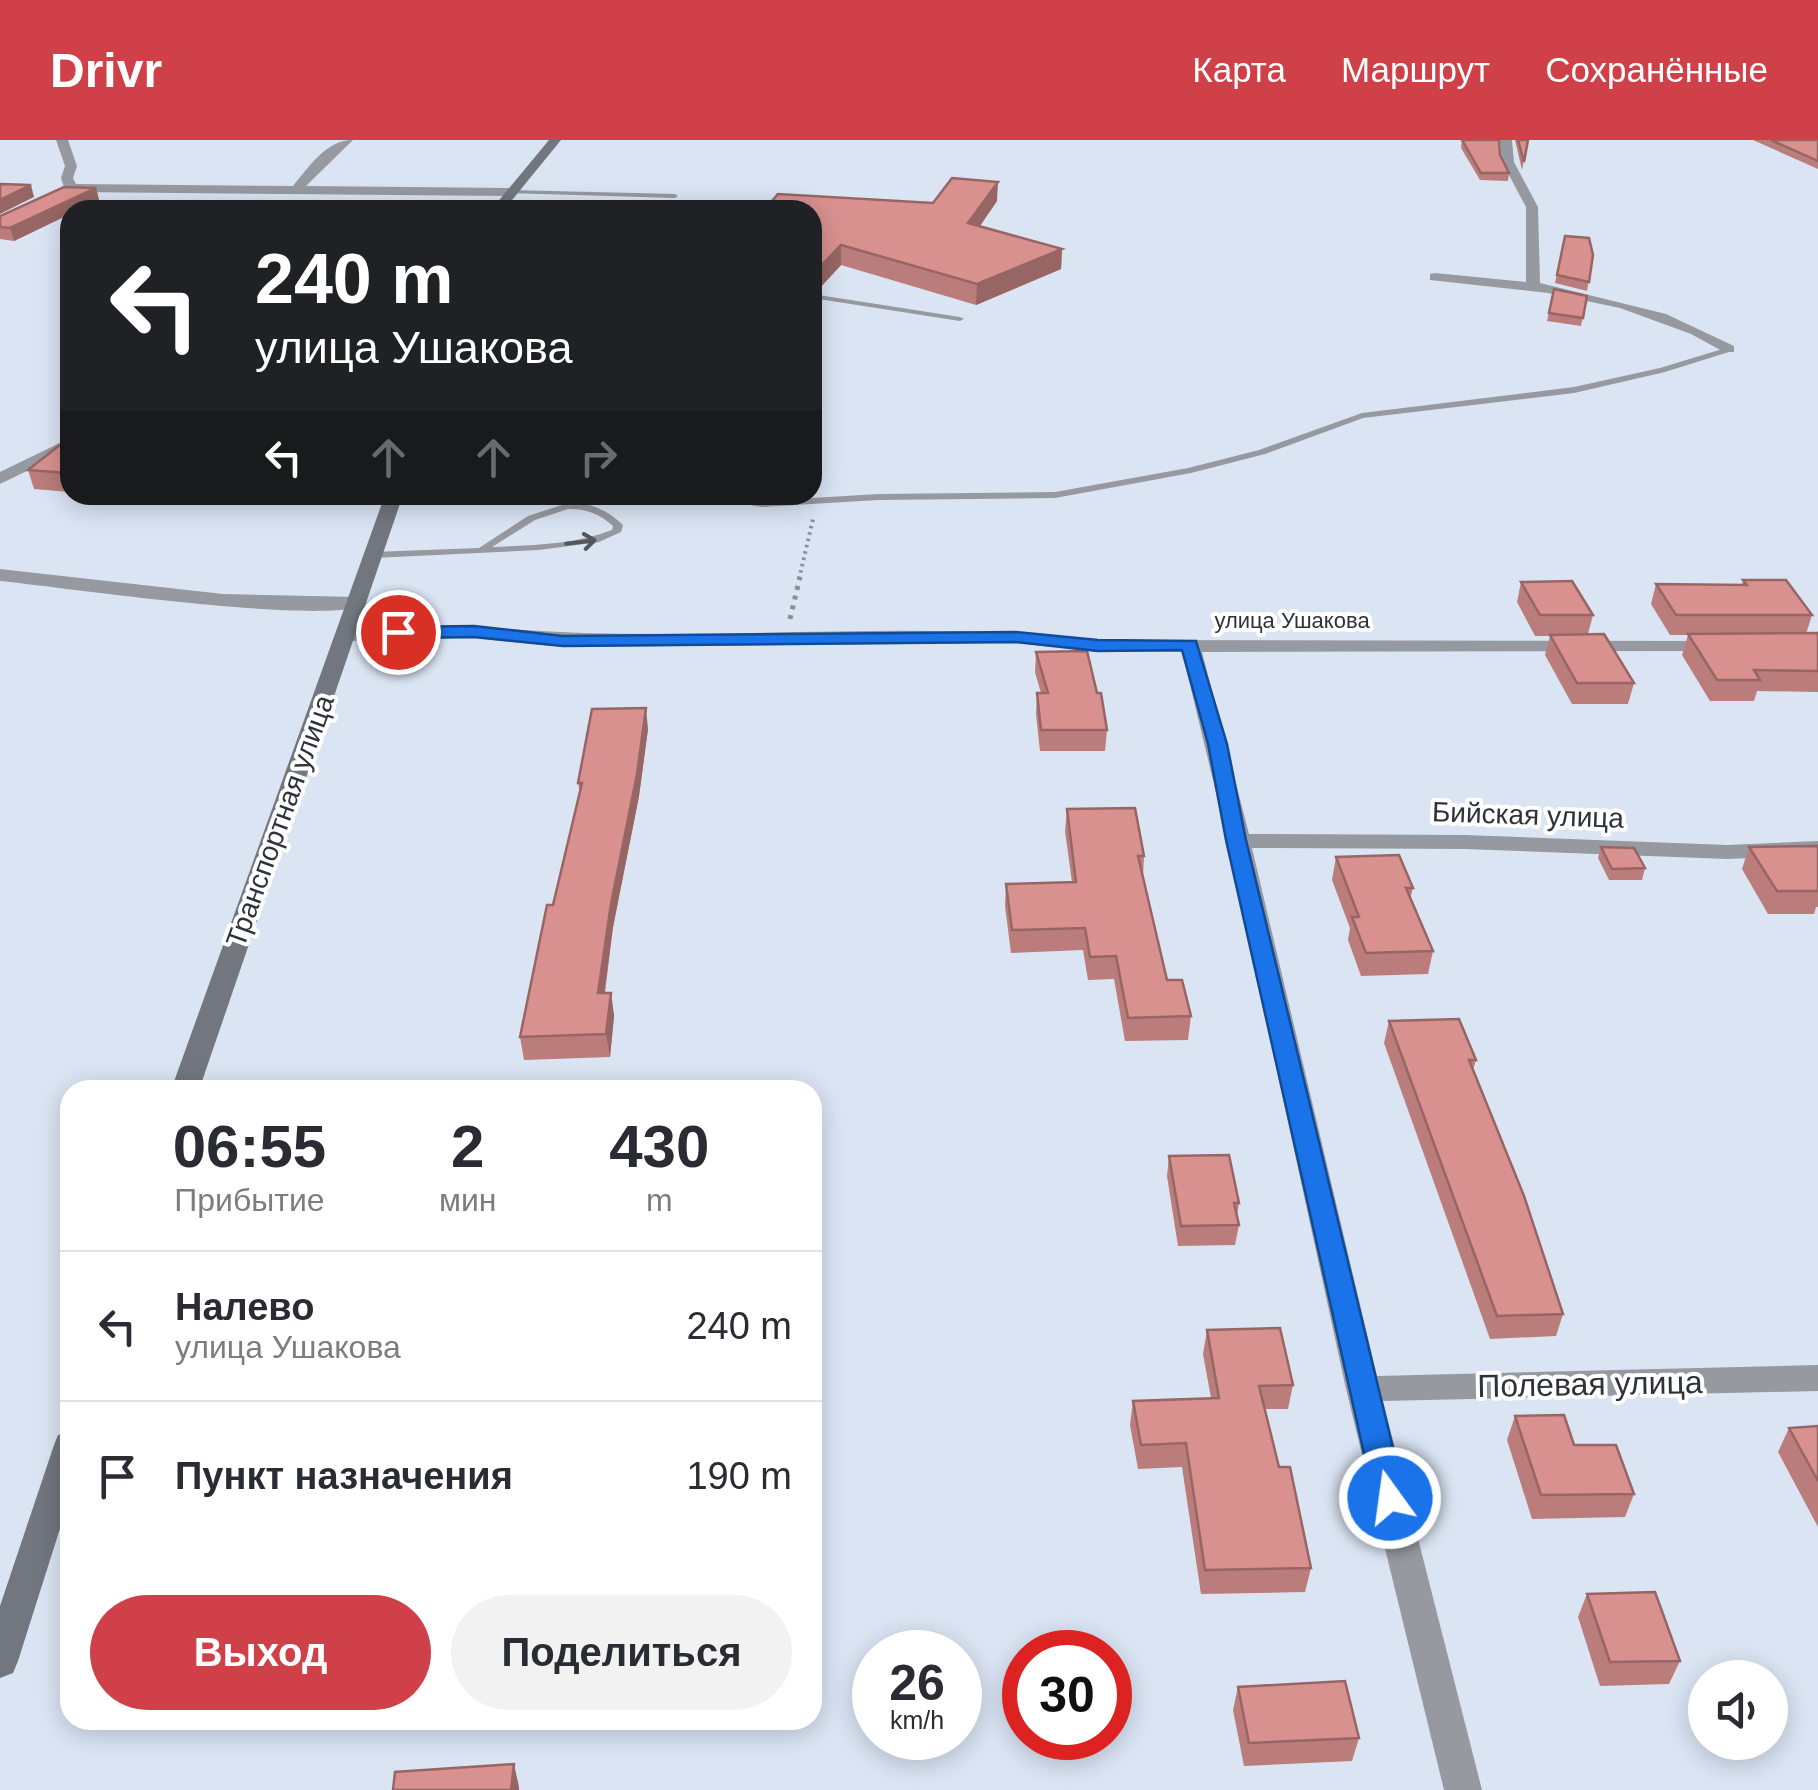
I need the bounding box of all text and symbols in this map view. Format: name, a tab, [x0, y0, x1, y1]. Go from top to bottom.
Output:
text: Drivr	[50, 44, 162, 97]
text: Карта	[1192, 50, 1286, 89]
text: Маршрут	[1341, 50, 1490, 89]
text: Сохранённые	[1545, 50, 1768, 89]
icon: left	[90, 240, 220, 370]
text: 240 m	[255, 240, 453, 318]
text: улица Ушакова	[255, 322, 573, 373]
icon: left	[256, 430, 311, 485]
icon: ahead	[361, 430, 416, 485]
icon: ahead	[466, 430, 521, 485]
icon: right	[571, 430, 626, 485]
one-way arrow	[565, 533, 597, 551]
pin	[356, 590, 441, 675]
icon: arrive	[371, 605, 426, 660]
street label: улица Ушакова	[1214, 608, 1370, 633]
street label: Транспортная улица	[220, 691, 340, 951]
street label: Бийская улица	[1432, 796, 1625, 834]
text: 06:55	[173, 1113, 326, 1180]
text: 2	[451, 1113, 484, 1180]
text: 430	[609, 1113, 709, 1180]
text: Прибытие	[174, 1182, 325, 1218]
text: мин	[439, 1182, 496, 1218]
text: m	[646, 1182, 673, 1218]
text: Налево	[175, 1286, 314, 1328]
icon: left	[90, 1299, 145, 1354]
text: 240 m	[686, 1305, 792, 1347]
text: улица Ушакова	[175, 1329, 401, 1365]
street label: Полевая улица	[1477, 1364, 1703, 1404]
position arrow	[1338, 1446, 1442, 1550]
icon: arrive	[90, 1449, 145, 1504]
text: Пункт назначения	[175, 1455, 513, 1497]
text: 190 m	[686, 1455, 792, 1497]
button: Выход	[90, 1595, 431, 1710]
button: Поделиться	[451, 1595, 792, 1710]
speed limit sign: 30	[1002, 1630, 1132, 1760]
text: 26	[889, 1655, 945, 1711]
map controls	[1688, 1660, 1788, 1760]
button: sound	[1688, 1660, 1788, 1760]
text: km/h	[890, 1706, 944, 1734]

